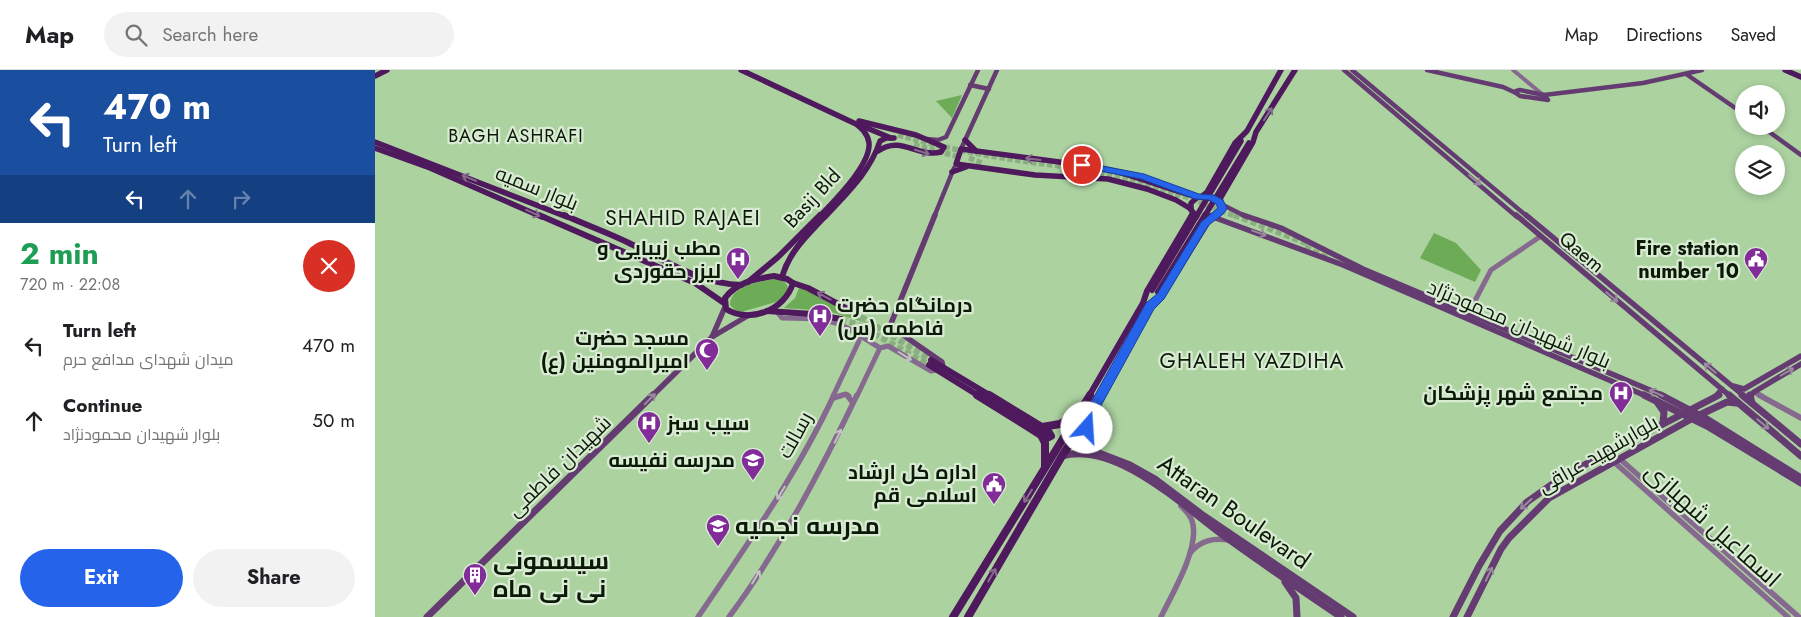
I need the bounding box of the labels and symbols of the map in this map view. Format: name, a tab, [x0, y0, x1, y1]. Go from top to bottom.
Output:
one-way arrow	[1262, 107, 1273, 121]
district label: BAGH ASHRAFI	[448, 123, 584, 149]
pin	[1061, 144, 1103, 186]
one-way arrow	[914, 148, 930, 157]
one-way arrow	[1026, 154, 1042, 164]
street label: بلوار سمیه	[491, 159, 583, 218]
street label: Basij Bld	[777, 162, 848, 235]
one-way arrow	[462, 173, 477, 182]
one-way arrow	[1468, 175, 1481, 186]
district label: SHAHID RAJAEI	[605, 203, 761, 233]
one-way arrow	[525, 209, 540, 219]
street label: Qaem	[1553, 225, 1611, 280]
one-way arrow	[1250, 228, 1266, 238]
place label: مطب زیبایی و لیزر حقوردی	[597, 234, 721, 286]
place label: Fire station number 10	[1636, 234, 1739, 286]
hospital icon: مطب زیبایی و لیزر حقوردی	[725, 246, 751, 280]
public building icon: Fire station number 10	[1743, 246, 1769, 280]
street label: بلوار شهیدان محمودنژاد	[1423, 273, 1615, 376]
one-way arrow	[817, 291, 832, 300]
place label: درمانگاه حضرت فاطمه (س)	[837, 291, 972, 343]
one-way arrow	[1606, 291, 1619, 302]
hospital icon: درمانگاه حضرت فاطمه (س)	[807, 303, 833, 337]
place label: مسجد حضرت امیرالمومنین (ع)	[541, 324, 689, 376]
mosque icon: مسجد حضرت امیرالمومنین (ع)	[694, 337, 720, 371]
district label: GHALEH YAZDIHA	[1160, 346, 1344, 376]
one-way arrow	[898, 350, 912, 361]
one-way arrow	[1704, 363, 1717, 374]
one-way arrow	[1779, 366, 1793, 376]
place label: مجتمع شهر پزشکان	[1423, 379, 1603, 408]
hospital icon: مجتمع شهر پزشکان	[1608, 380, 1634, 414]
one-way arrow	[1649, 388, 1664, 398]
one-way arrow	[643, 393, 656, 405]
position arrow	[1060, 401, 1112, 453]
street label: رسالت	[771, 407, 820, 464]
street label: بلوارشهید عراقی	[1533, 408, 1664, 501]
street label: شهیدان فاطمی	[501, 409, 618, 524]
place label: سیب سبز	[666, 409, 749, 438]
hospital icon: سیب سبز	[636, 410, 662, 444]
one-way arrow	[1756, 419, 1769, 430]
one-way arrow	[833, 429, 843, 444]
place label: مدرسه نفیسه	[609, 446, 735, 475]
street label: Attaran Boulevard	[1151, 446, 1318, 577]
school or university icon: مدرسه نفیسه	[740, 447, 766, 481]
street label: اسماعیل شهبازی	[1638, 454, 1789, 595]
place label: اداره کل ارشاد اسلامی قم	[848, 458, 977, 510]
public building icon: اداره کل ارشاد اسلامی قم	[981, 471, 1007, 505]
one-way arrow	[775, 486, 785, 500]
one-way arrow	[1023, 488, 1033, 502]
one-way arrow	[1519, 498, 1532, 510]
place label: مدرسه نجمیه	[735, 508, 880, 543]
school or university icon: مدرسه نجمیه	[705, 513, 731, 547]
place label: سیسمونی نی نی ماه	[493, 543, 609, 606]
building icon: سیسمونی نی نی ماه	[462, 562, 488, 596]
one-way arrow	[1484, 566, 1494, 581]
one-way arrow	[988, 568, 998, 582]
one-way arrow	[751, 570, 762, 584]

